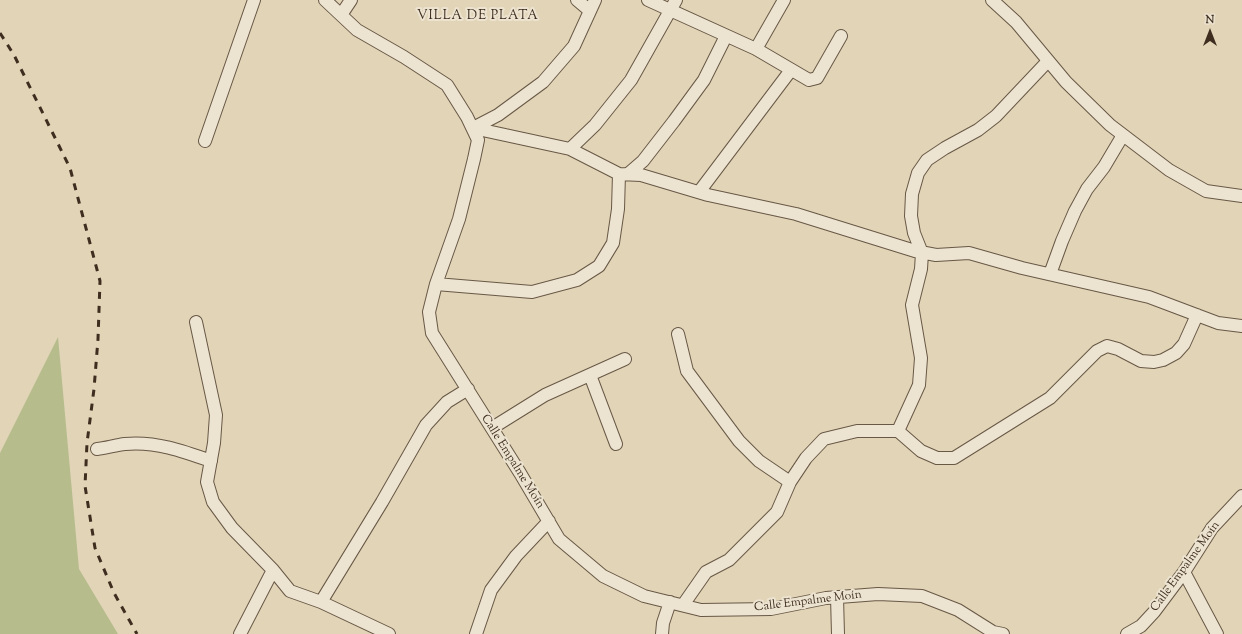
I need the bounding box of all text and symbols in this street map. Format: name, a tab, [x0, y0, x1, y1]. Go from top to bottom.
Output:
district label: VILLA DE PLATA	[417, 9, 539, 25]
north arrow	[1190, 12, 1230, 52]
text: N	[1206, 12, 1214, 28]
street label: Calle Empalme Moín	[477, 412, 547, 512]
street label: Calle Empalme Moín	[1148, 519, 1224, 615]
street label: Calle Empalme Moín	[753, 588, 863, 616]

